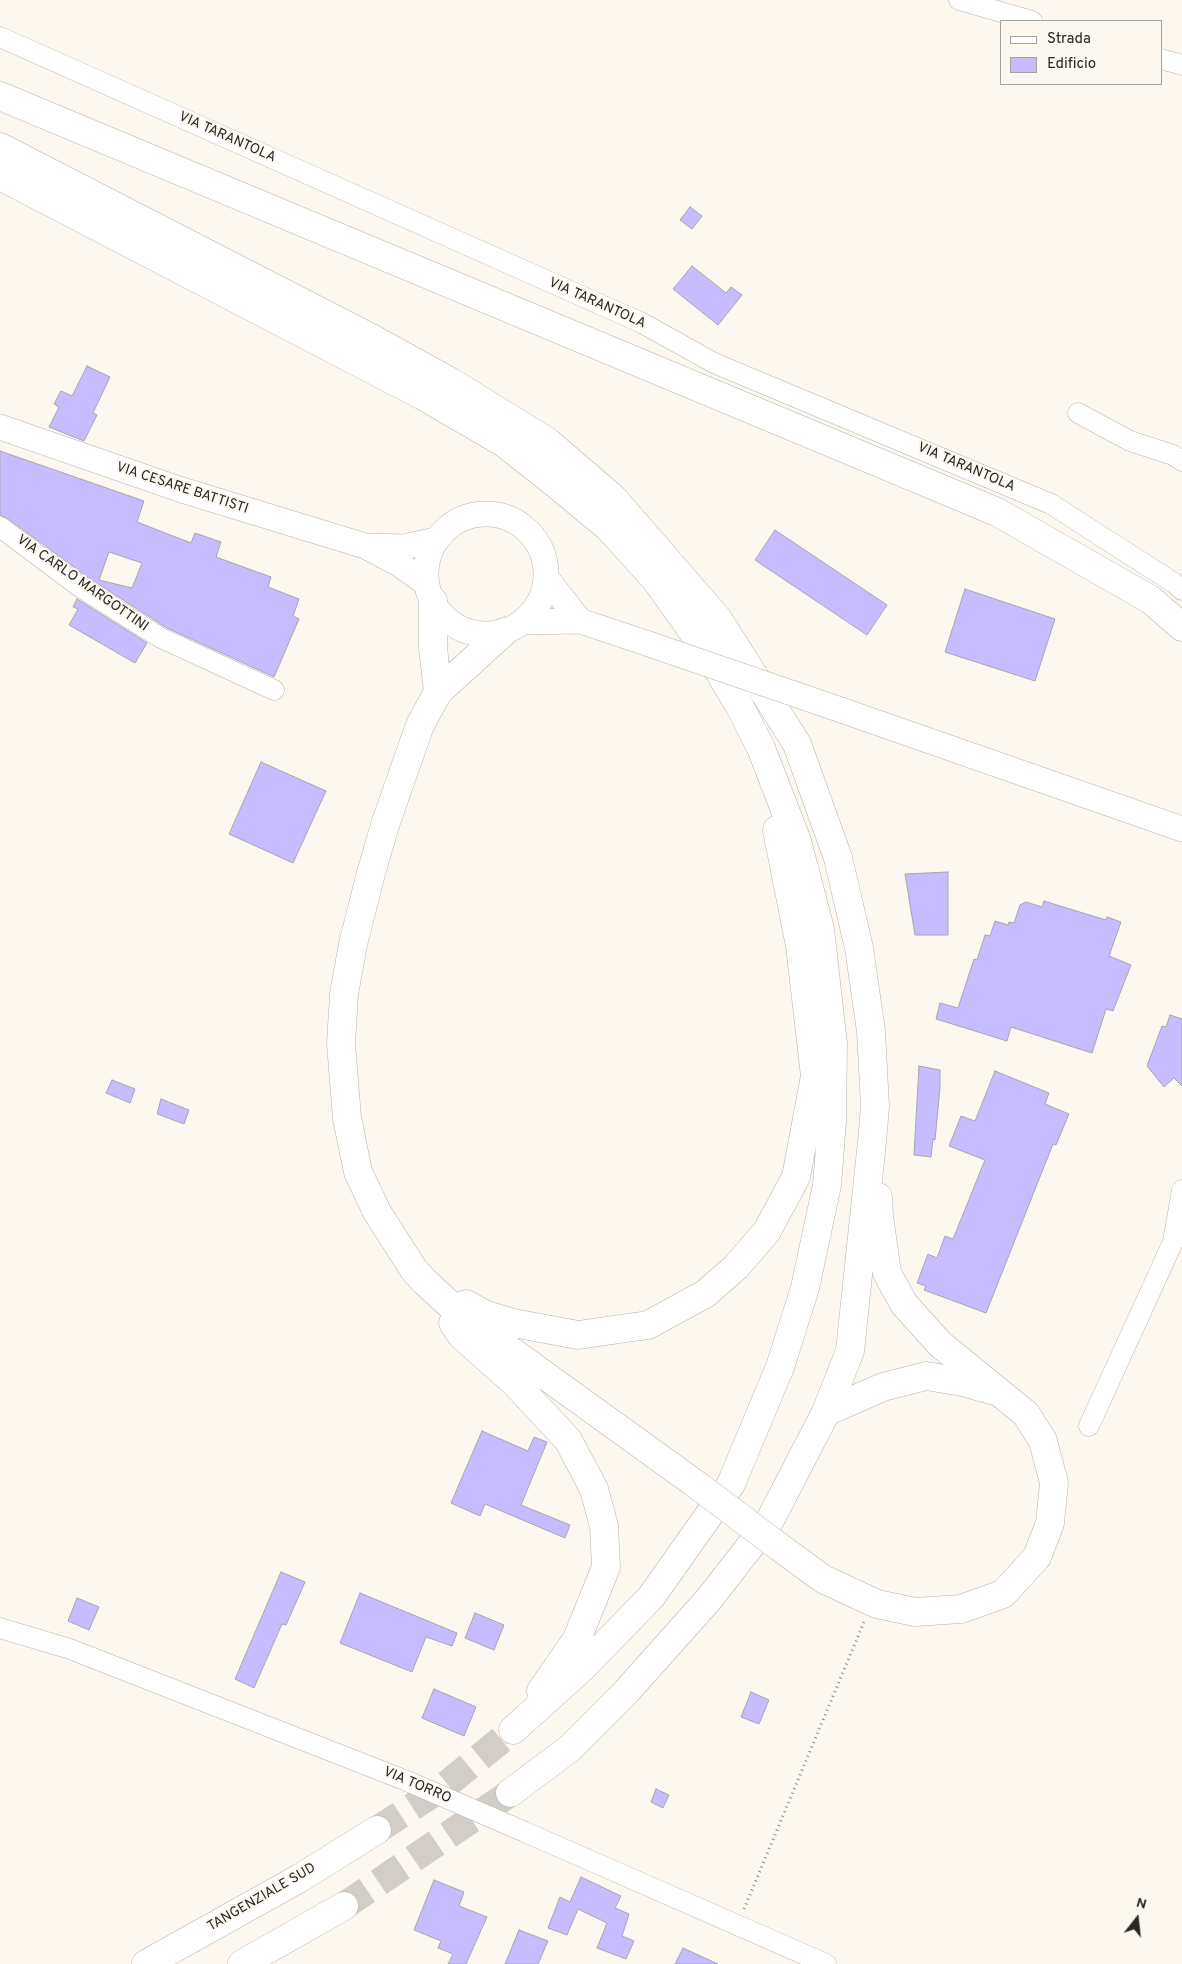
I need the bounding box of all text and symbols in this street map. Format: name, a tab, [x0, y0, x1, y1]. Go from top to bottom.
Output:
legend	[1000, 20, 1162, 85]
text: Strada	[1047, 30, 1091, 49]
text: Edificio	[1047, 55, 1096, 74]
street label: VIA TARANTOLA	[176, 109, 278, 167]
street label: VIA TARANTOLA	[546, 275, 648, 333]
street label: VIA TARANTOLA	[915, 440, 1017, 496]
street label: VIA CESARE BATTISTI	[114, 460, 250, 518]
street label: VIA CARLO MARGOTTINI	[13, 532, 151, 636]
street label: VIA TORRO	[381, 1764, 453, 1808]
street label: TANGENZIALE SUD	[205, 1860, 319, 1936]
north arrow	[1112, 1894, 1162, 1944]
text: N	[1134, 1895, 1148, 1914]

